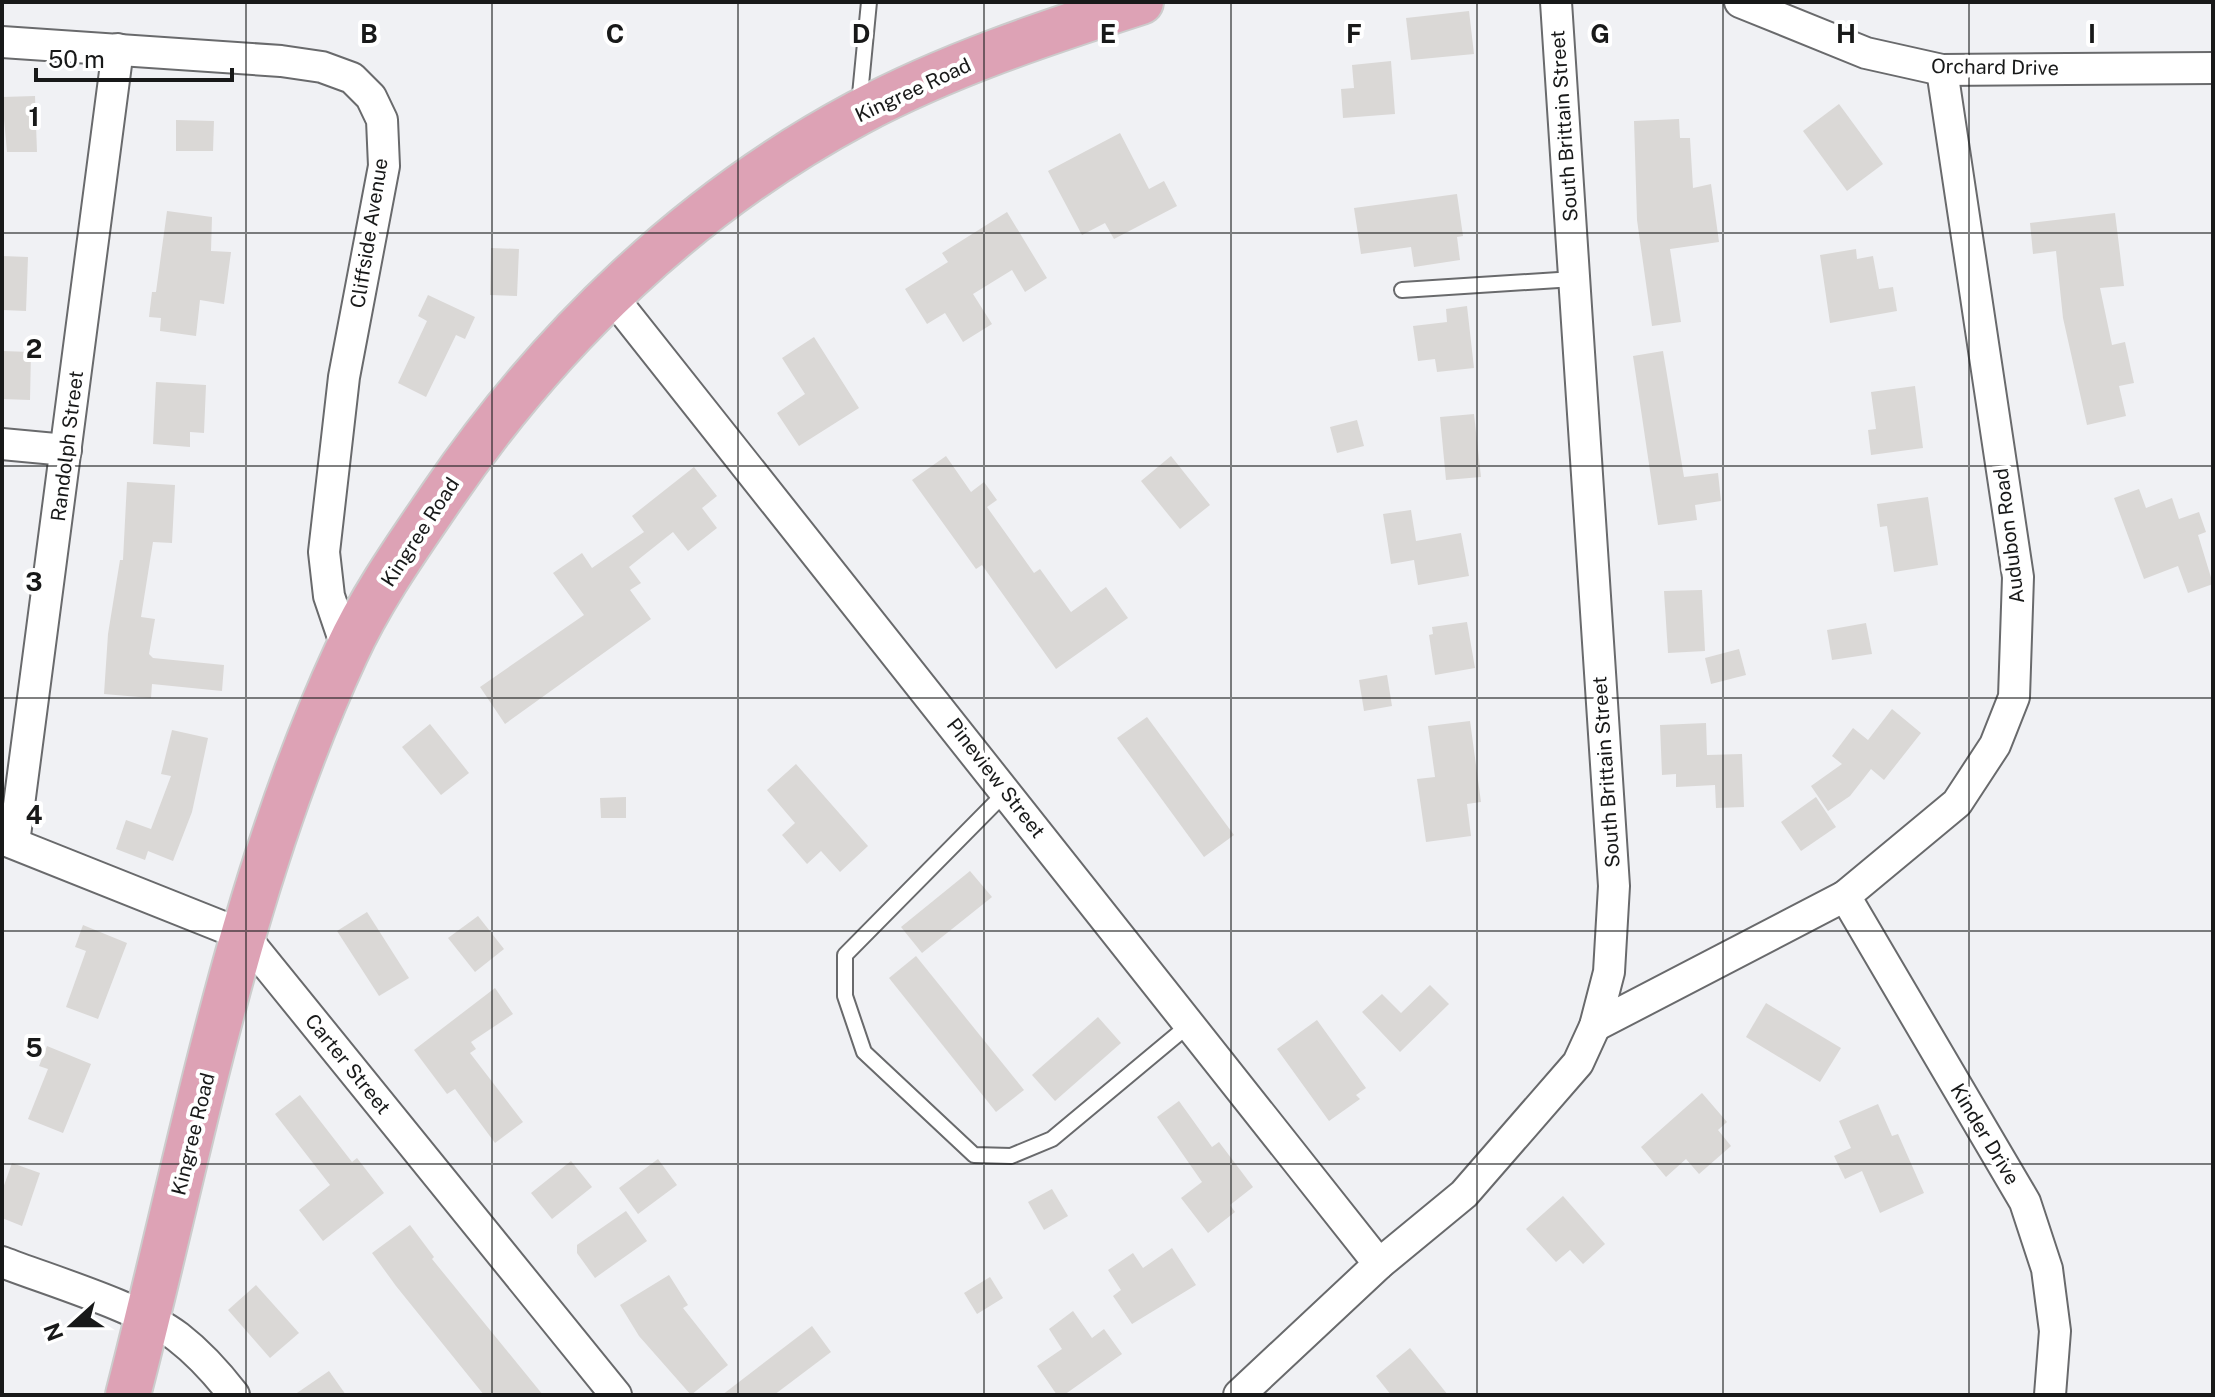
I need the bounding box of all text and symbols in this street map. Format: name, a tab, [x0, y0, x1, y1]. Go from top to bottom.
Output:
text: B	[360, 18, 378, 49]
text: C	[606, 18, 624, 49]
text: D	[852, 18, 870, 49]
text: E	[1100, 18, 1116, 49]
text: F	[1346, 18, 1362, 49]
text: G	[1590, 18, 1610, 49]
text: H	[1836, 18, 1856, 49]
text: I	[2088, 18, 2096, 49]
street label: South Brittain Street	[1545, 29, 1583, 223]
scale bar	[36, 32, 232, 82]
text: 50 m	[48, 45, 105, 73]
street label: Kingree Road	[851, 53, 975, 127]
street label: Orchard Drive	[1931, 54, 2059, 80]
text: 1	[28, 101, 40, 132]
street label: Cliffside Avenue	[345, 156, 393, 310]
text: 2	[26, 333, 42, 364]
street label: Randolph Street	[46, 369, 88, 523]
street label: Audubon Road	[1989, 467, 2029, 605]
street label: Kingree Road	[376, 473, 464, 591]
text: 3	[25, 566, 43, 597]
street label: South Brittain Street	[1587, 675, 1625, 869]
street label: Pineview Street	[942, 713, 1050, 843]
text: 4	[25, 799, 43, 830]
street label: Carter Street	[300, 1009, 396, 1119]
text: 5	[25, 1032, 43, 1063]
street label: Kingree Road	[166, 1070, 220, 1198]
street label: Kinder Drive	[1945, 1079, 2025, 1189]
north arrow	[32, 1285, 112, 1365]
text: N	[38, 1319, 69, 1345]

